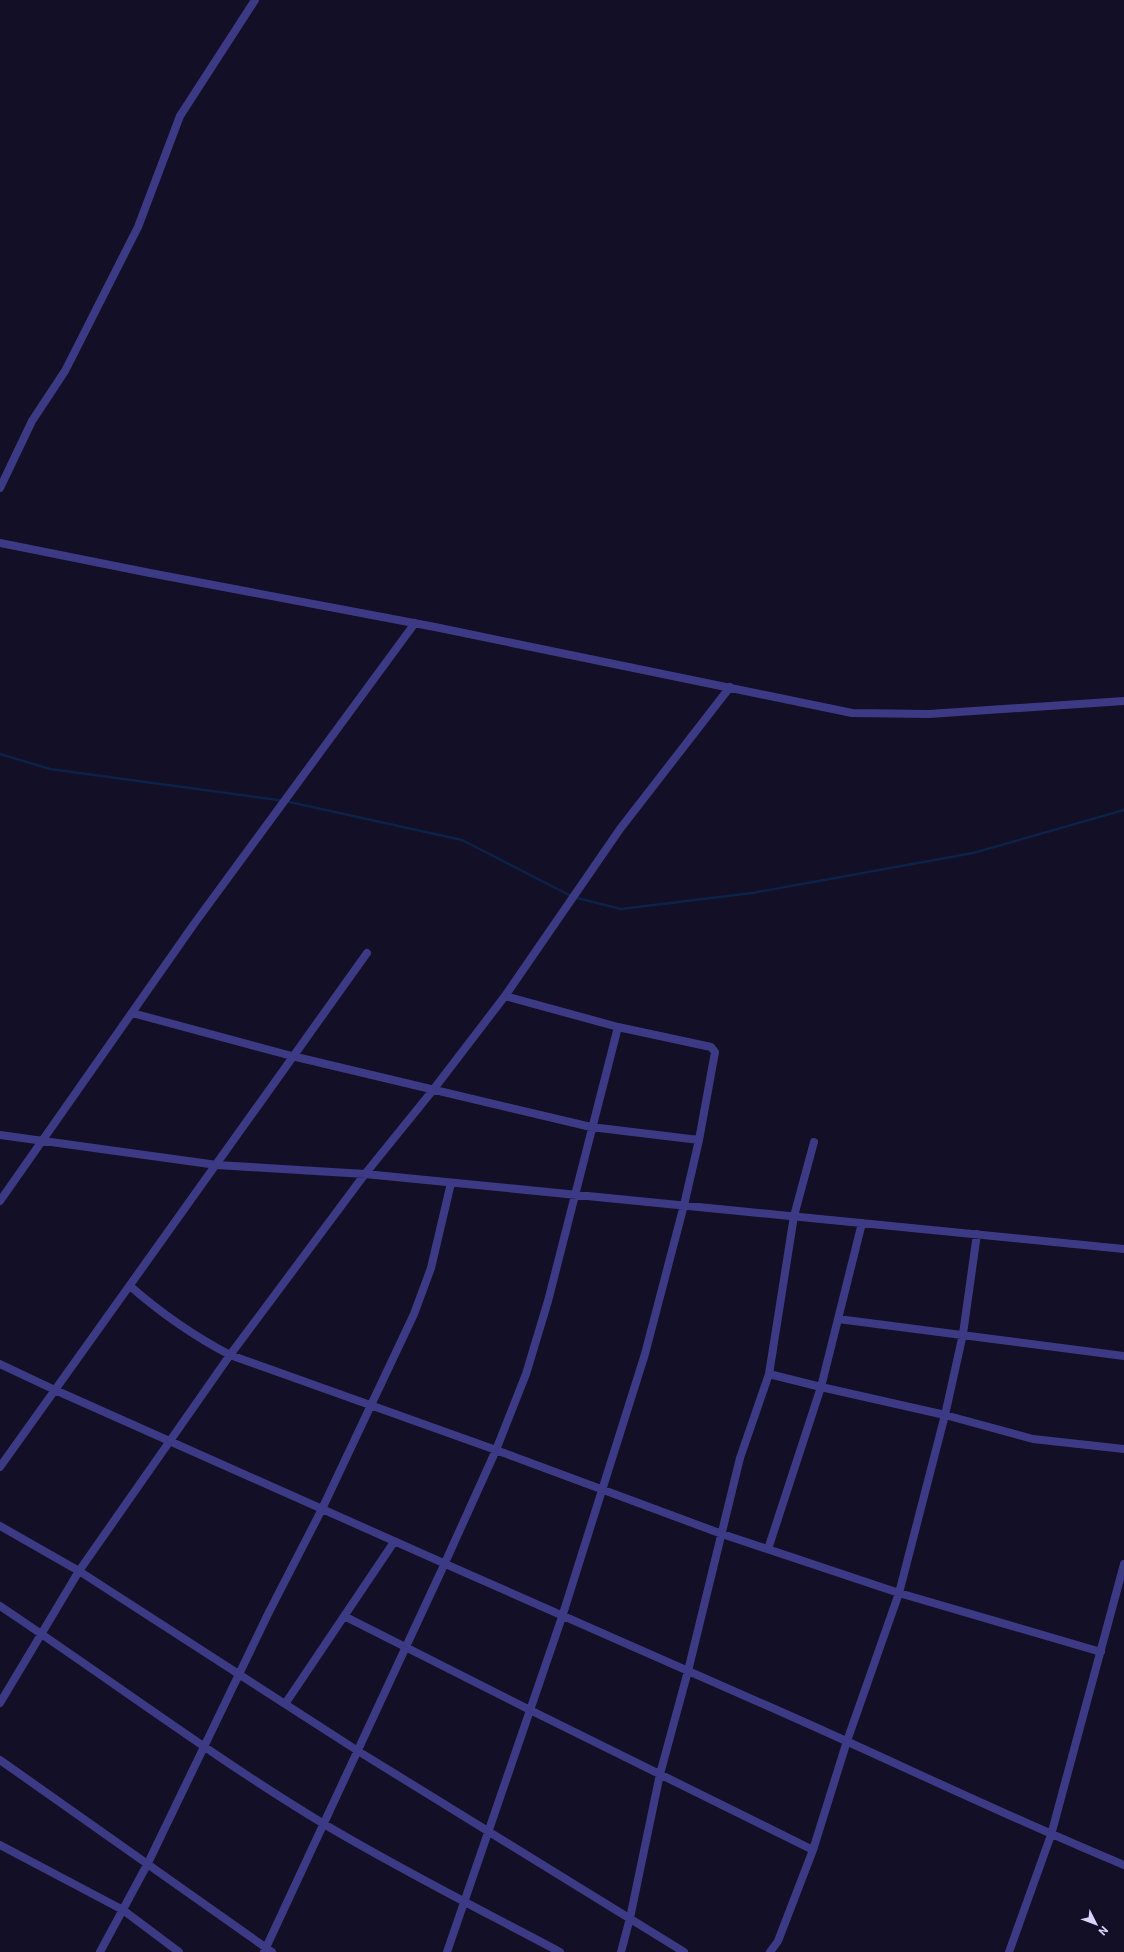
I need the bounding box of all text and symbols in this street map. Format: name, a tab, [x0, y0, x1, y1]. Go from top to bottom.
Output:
north arrow	[1076, 1904, 1116, 1944]
text: N	[1095, 1923, 1110, 1938]

